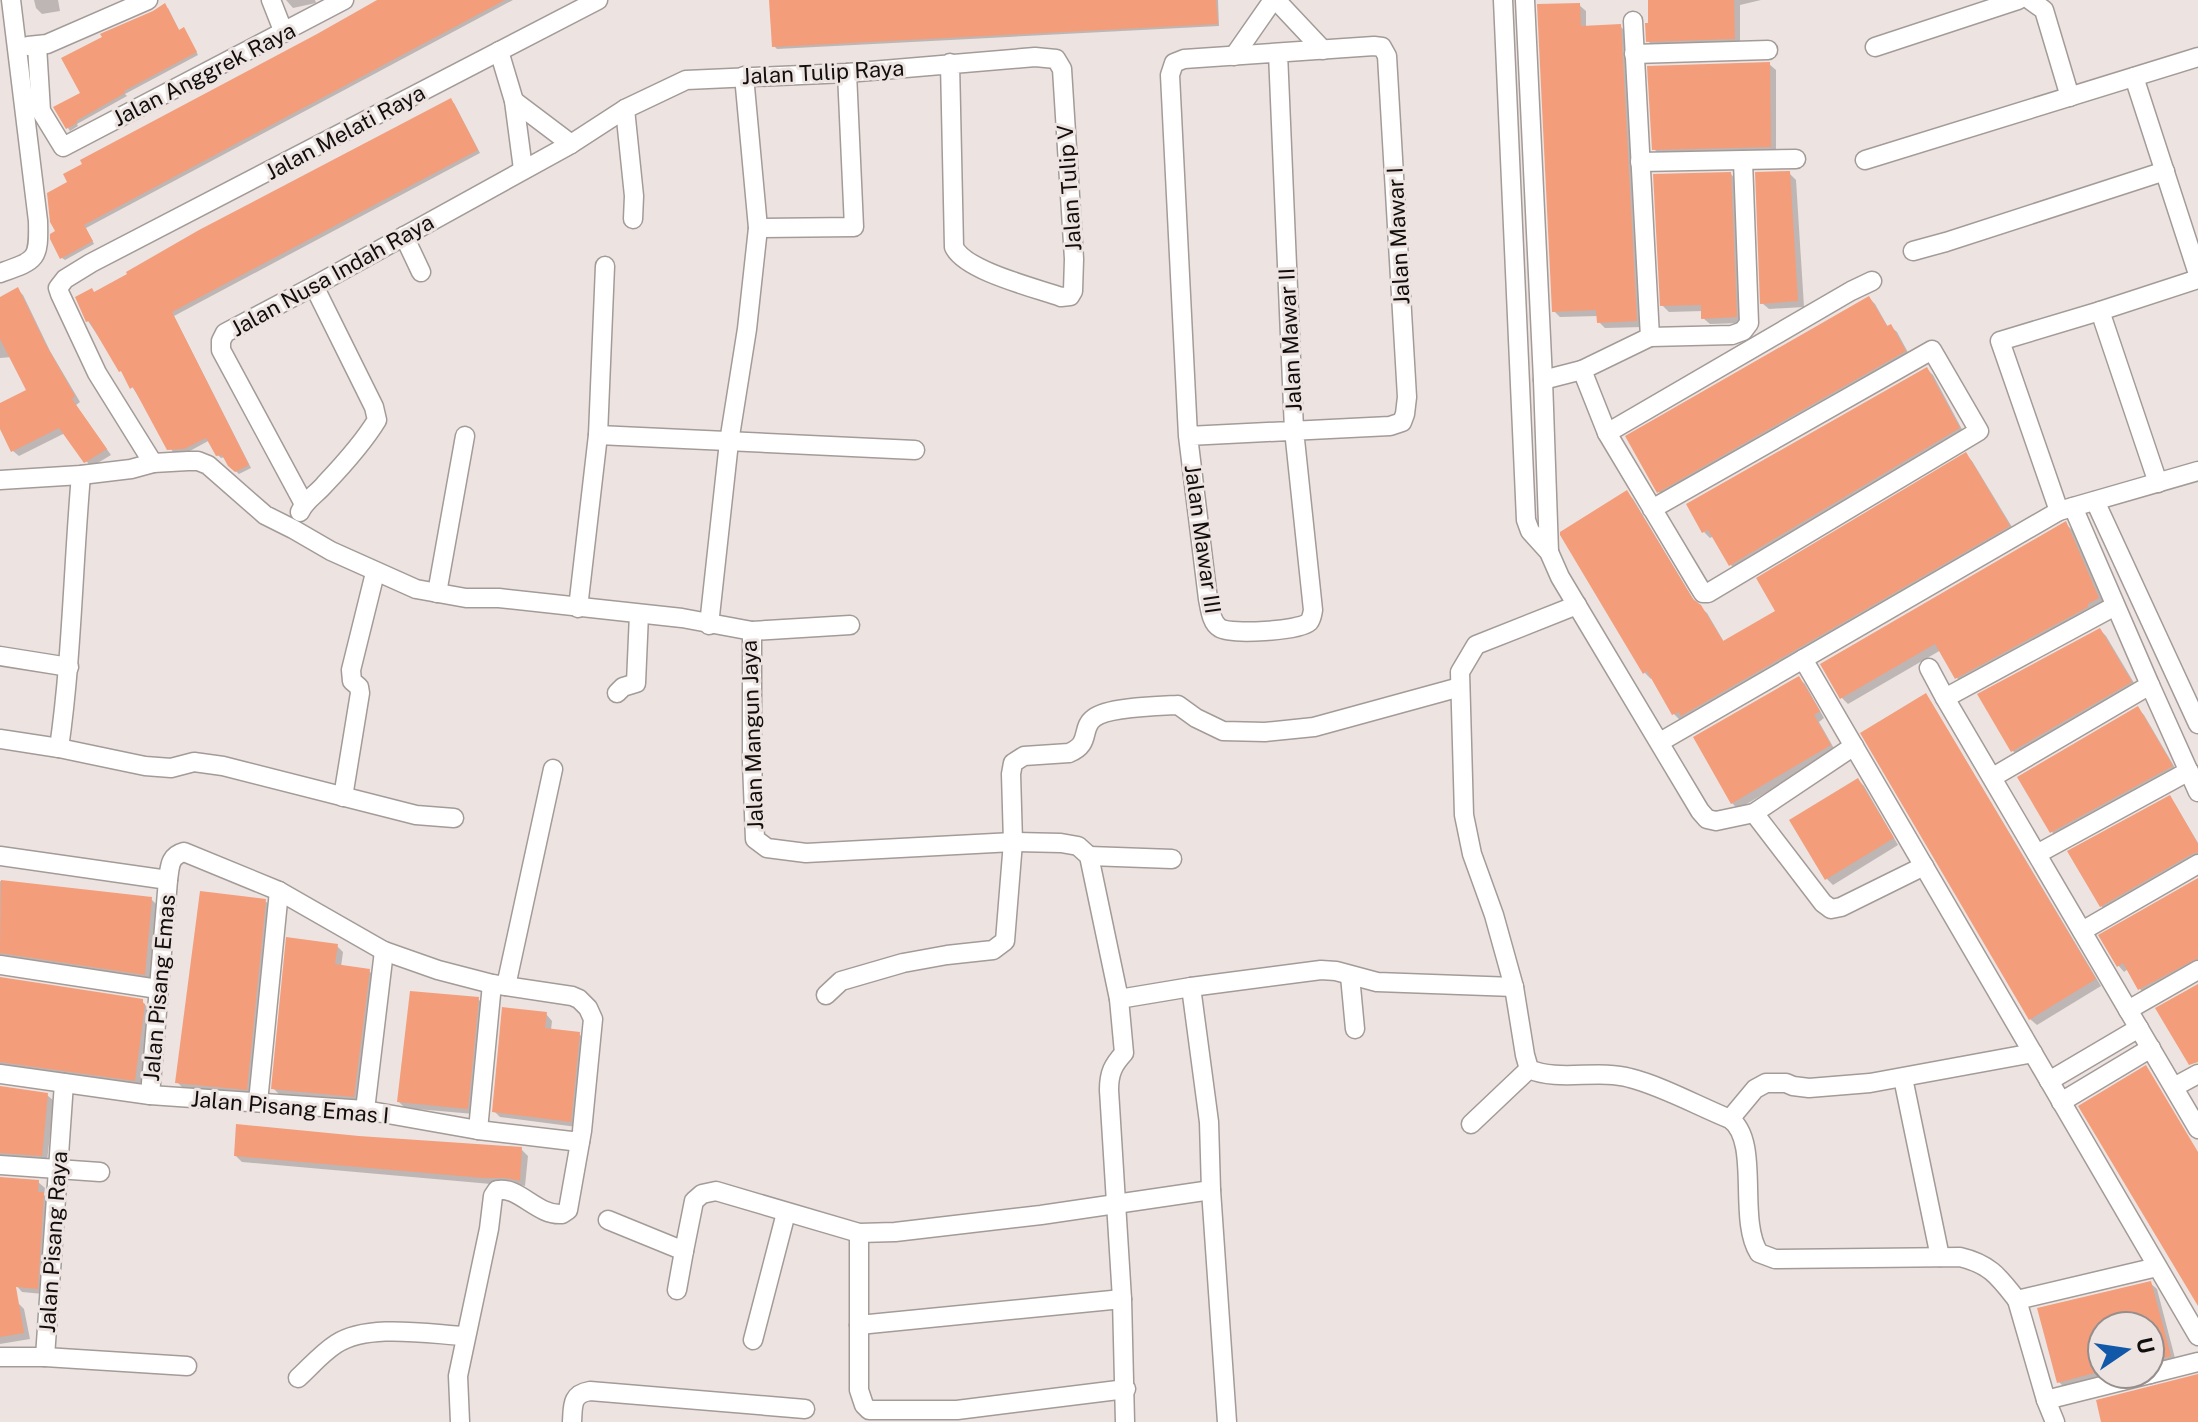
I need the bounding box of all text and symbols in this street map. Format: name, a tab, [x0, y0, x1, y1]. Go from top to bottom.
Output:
street label: Jalan Anggrek Raya	[108, 17, 300, 131]
street label: Jalan Tulip Raya	[741, 55, 905, 89]
street label: Jalan Melati Raya	[261, 79, 429, 185]
street label: Jalan Tulip V	[1052, 124, 1086, 252]
street label: Jalan Mawar I	[1381, 166, 1415, 306]
street label: Jalan Nusa Indah Raya	[226, 208, 438, 342]
street label: Jalan Mawar II	[1273, 267, 1307, 413]
street label: Jalan Mawar III	[1180, 463, 1226, 615]
street label: Jalan Mangun Jaya	[736, 640, 768, 830]
street label: Jalan Pisang Emas	[138, 893, 180, 1083]
street label: Jalan Pisang Emas I	[190, 1085, 390, 1129]
street label: Jalan Pisang Raya	[34, 1150, 72, 1334]
north arrow	[2086, 1310, 2166, 1390]
text: U	[2131, 1335, 2160, 1356]

